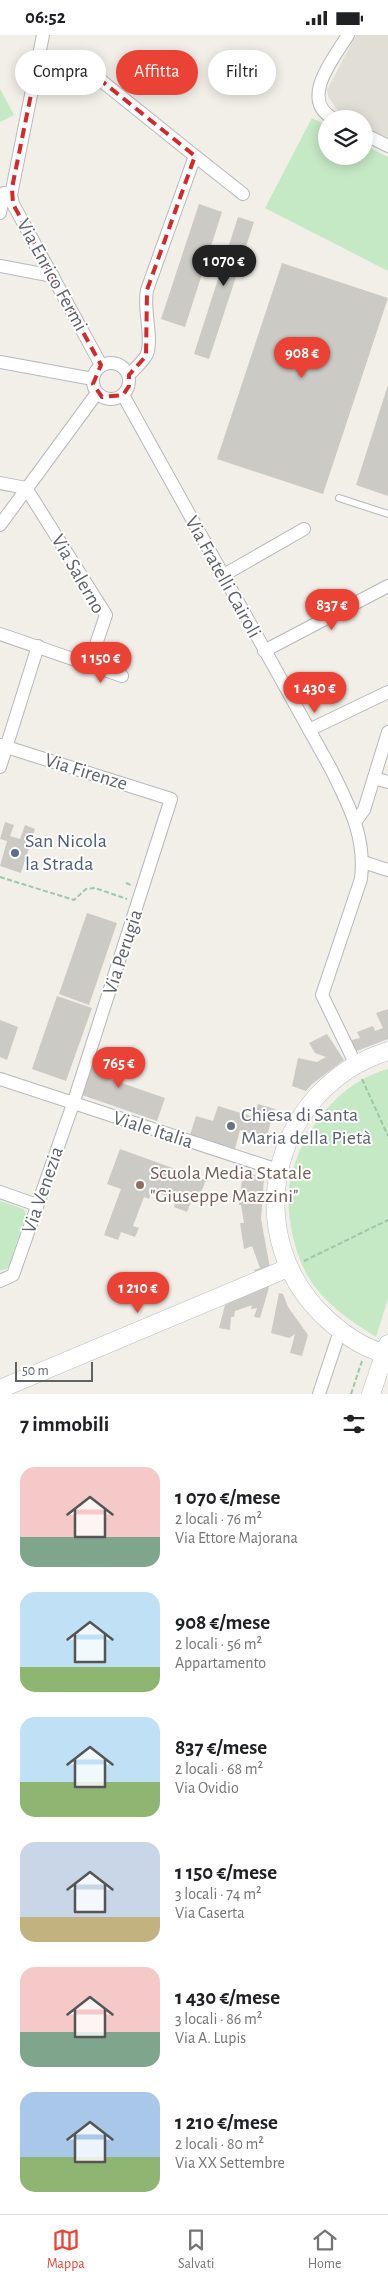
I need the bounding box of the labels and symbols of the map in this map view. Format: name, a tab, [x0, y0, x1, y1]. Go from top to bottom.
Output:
street label: Via Enrico Fermi	[13, 216, 91, 334]
pin: 1 070 €	[178, 245, 270, 287]
pin: 908 €	[267, 337, 337, 379]
street label: Via Fratelli Cairoli	[181, 513, 265, 641]
street label: Via Salerno	[47, 531, 109, 617]
pin: 837 €	[297, 589, 367, 631]
pin: 1 150 €	[55, 641, 147, 684]
pin: 1 430 €	[269, 671, 361, 714]
street label: Via Firenze	[42, 750, 130, 794]
place label: San Nicola la Strada	[25, 831, 107, 874]
marker: San Nicola la Strada	[9, 847, 21, 859]
street label: Via Perugia	[100, 907, 146, 997]
pin: 765 €	[84, 1047, 154, 1089]
place label: Chiesa di Santa Maria della Pietà	[241, 1105, 372, 1148]
street label: Viale Italia	[111, 1108, 195, 1152]
marker: Chiesa di Santa Maria della Pietà	[225, 1120, 237, 1132]
street label: Via Venezia	[19, 1144, 67, 1236]
place label: Scuola Media Statale "Giuseppe Mazzini"	[150, 1163, 311, 1206]
marker: Scuola Media Statale "Giuseppe Mazzini"	[134, 1179, 146, 1191]
pin: 1 210 €	[92, 1271, 184, 1314]
scale bar	[15, 1359, 92, 1382]

